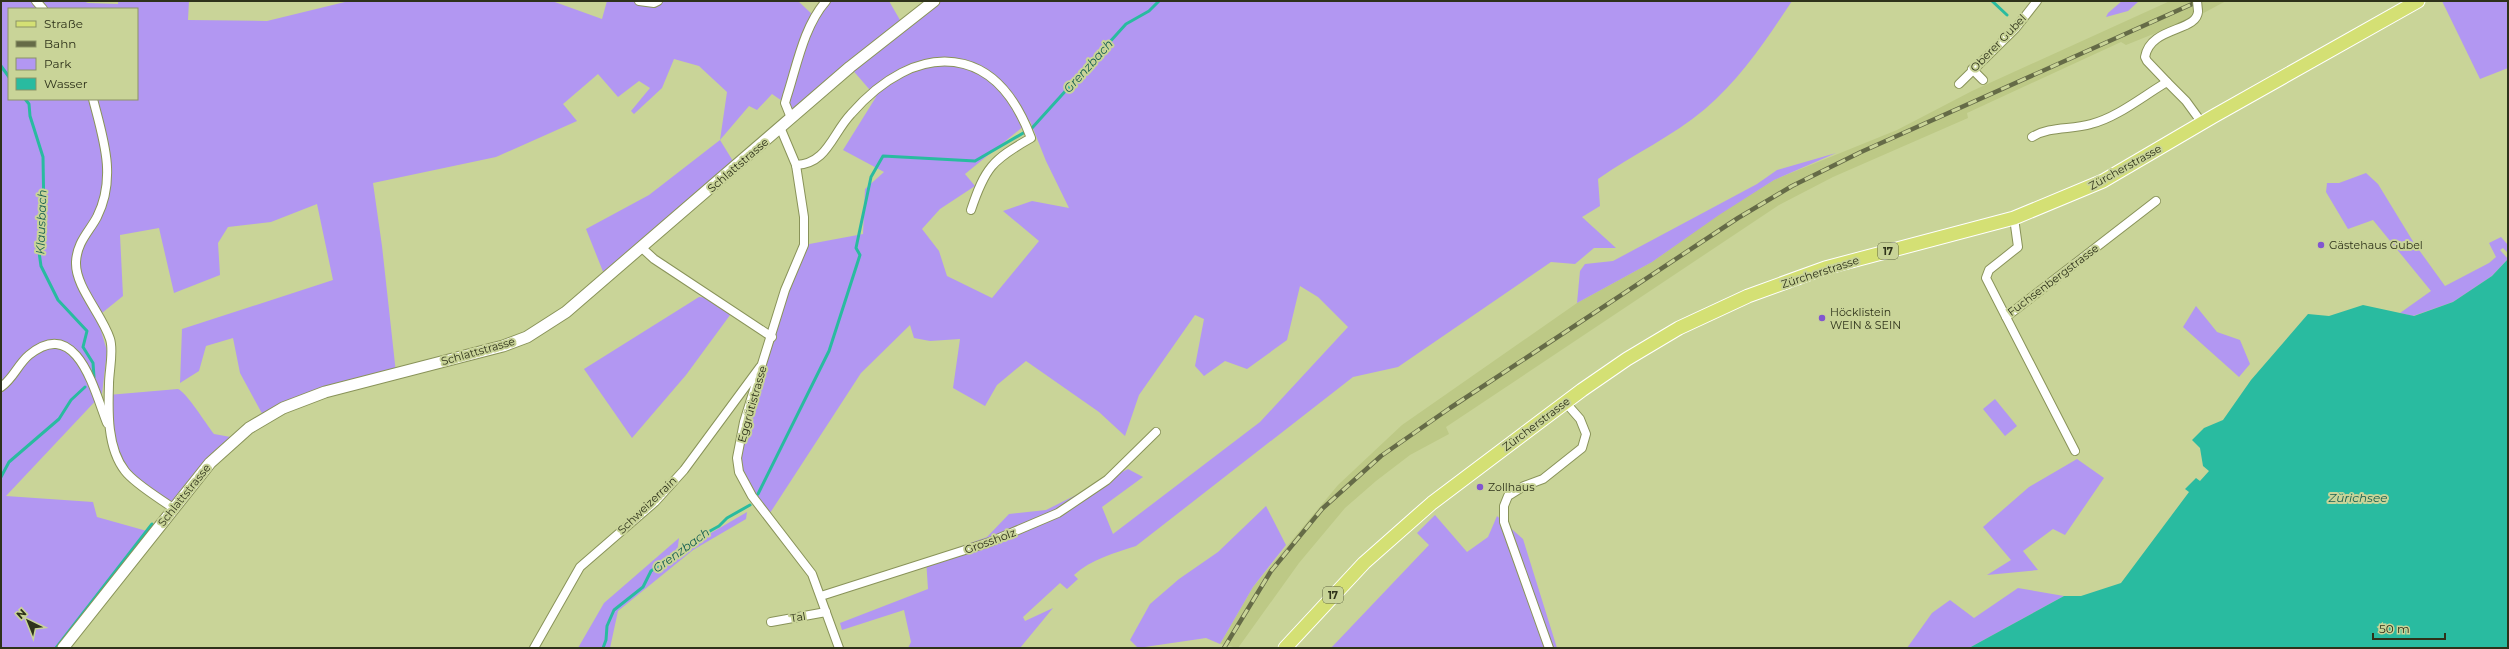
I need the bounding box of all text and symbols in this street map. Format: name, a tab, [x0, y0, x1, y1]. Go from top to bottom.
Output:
legend	[8, 8, 138, 100]
street label: Oberer Gubel	[1967, 11, 2029, 75]
text: Straße	[44, 16, 83, 31]
text: Bahn	[44, 36, 76, 51]
water label: Grenzbach	[1060, 36, 1116, 96]
text: Park	[44, 56, 72, 71]
text: Wasser	[44, 76, 88, 91]
street label: Schlattstrasse	[705, 134, 772, 195]
street label: Zürcherstrasse	[2086, 141, 2164, 193]
water label: Klausbach	[32, 189, 50, 255]
place label: Gästehaus Gubel	[2329, 238, 2423, 252]
marker: Gästehaus Gubel	[2316, 240, 2326, 250]
street label: Fuchsenbergstrasse	[2005, 241, 2102, 319]
road number: 17	[1878, 243, 1898, 259]
street label: Zürcherstrasse	[1779, 253, 1861, 291]
place label: Höcklistein WEIN & SEIN	[1830, 305, 1901, 332]
marker: Höcklistein WEIN & SEIN	[1817, 313, 1827, 323]
street label: Schlattstrasse	[439, 334, 517, 368]
street label: Eggrütistrasse	[734, 364, 770, 444]
street label: Zürcherstrasse	[1499, 394, 1573, 454]
street label: Schlattstrasse	[155, 461, 214, 529]
street label: Schweizerrain	[615, 473, 679, 537]
place label: Zollhaus	[1488, 480, 1535, 494]
marker: Zollhaus	[1475, 482, 1485, 492]
water label: Zürichsee	[2328, 490, 2387, 505]
water label: Grenzbach	[650, 524, 712, 576]
street label: Grossholz	[963, 525, 1018, 557]
road number: 17	[1323, 587, 1343, 603]
north arrow	[8, 601, 48, 641]
text: N	[13, 606, 29, 622]
street label: Tal	[789, 609, 807, 625]
scale bar	[2373, 615, 2445, 641]
text: 50 m	[2379, 621, 2410, 636]

